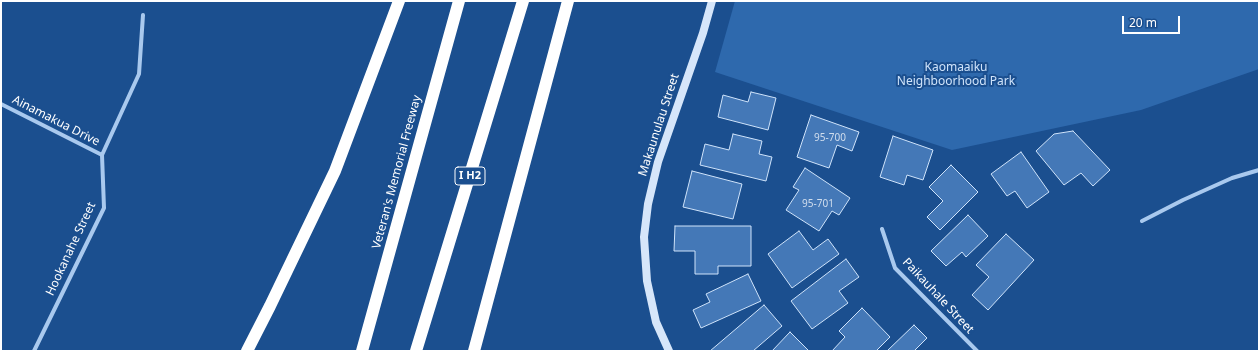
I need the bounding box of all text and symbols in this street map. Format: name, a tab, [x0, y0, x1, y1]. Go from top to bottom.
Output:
scale bar	[1124, 8, 1182, 34]
text: 20 m	[1129, 14, 1157, 31]
park label: Kaomaaiku Neighboorhood Park	[897, 61, 1015, 89]
street label: Makaunulau Street	[636, 72, 682, 178]
street label: Ainamakua Drive	[10, 93, 102, 149]
street label: Veteran's Memorial Freeway	[370, 94, 424, 250]
house number: 95-700	[814, 132, 846, 144]
road number: I H2	[455, 167, 485, 185]
house number: 95-701	[802, 198, 834, 210]
street label: Hookanahe Street	[43, 200, 99, 298]
street label: Paikauhale Street	[899, 255, 977, 337]

